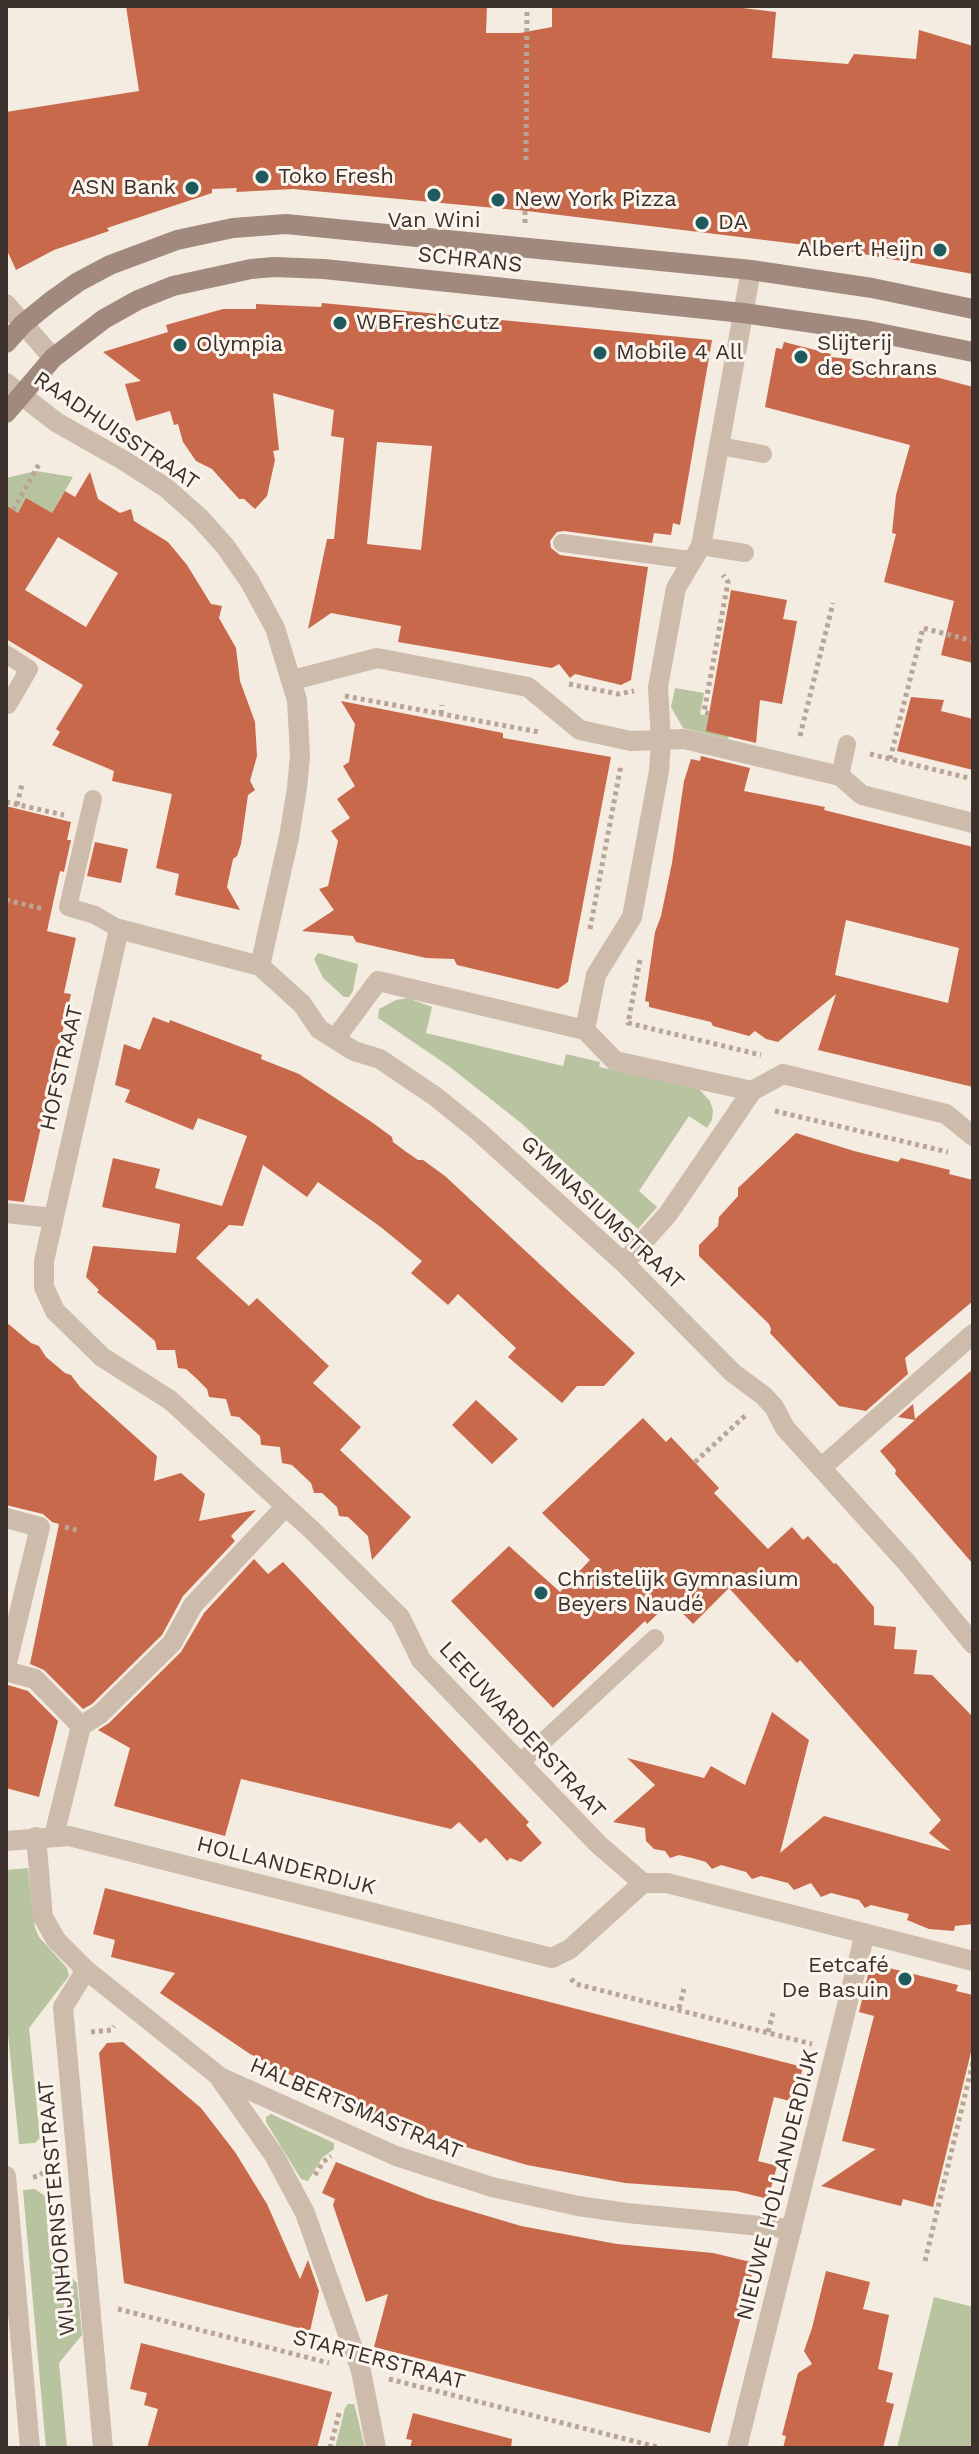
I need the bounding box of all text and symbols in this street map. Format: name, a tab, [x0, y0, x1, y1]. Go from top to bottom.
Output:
place label: Toko Fresh	[278, 164, 394, 190]
marker: Toko Fresh	[253, 168, 271, 186]
place label: ASN Bank	[71, 175, 176, 201]
marker: ASN Bank	[183, 179, 201, 197]
marker: Van Wini	[425, 186, 443, 204]
place label: New York Pizza	[514, 187, 677, 213]
marker: New York Pizza	[489, 191, 507, 209]
place label: Van Wini	[388, 208, 480, 234]
place label: DA	[718, 210, 748, 236]
marker: DA	[693, 214, 711, 232]
place label: Albert Heijn	[797, 237, 924, 263]
street label: SCHRANS	[417, 241, 523, 279]
marker: Albert Heijn	[931, 241, 949, 259]
place label: WBFreshCutz	[356, 310, 500, 336]
marker: WBFreshCutz	[331, 314, 349, 332]
place label: Slijterij de Schrans	[817, 331, 937, 382]
place label: Olympia	[196, 332, 283, 358]
marker: Olympia	[171, 336, 189, 354]
place label: Mobile 4 All	[616, 340, 743, 366]
marker: Mobile 4 All	[591, 344, 609, 362]
marker: Slijterij de Schrans	[792, 348, 810, 366]
street label: RAADHUISSTRAAT	[28, 366, 204, 496]
street label: HOFSTRAAT	[35, 1003, 89, 1133]
street label: GYMNASIUMSTRAAT	[515, 1130, 689, 1296]
place label: Christelijk Gymnasium Beyers Naudé	[557, 1567, 799, 1618]
marker: Christelijk Gymnasium Beyers Naudé	[532, 1584, 550, 1602]
street label: LEEUWARDERSTRAAT	[433, 1636, 611, 1824]
street label: HOLLANDERDIJK	[194, 1831, 378, 1901]
place label: Eetcafé De Basuin	[781, 1953, 889, 2004]
marker: Eetcafé De Basuin	[896, 1970, 914, 1988]
street label: NIEUWE HOLLANDERDIJK	[732, 2047, 824, 2323]
street label: HALBERTSMASTRAAT	[246, 2052, 466, 2166]
street label: WIJNHORNSTERSTRAAT	[33, 2079, 81, 2337]
street label: STARTERSTRAAT	[290, 2324, 468, 2396]

